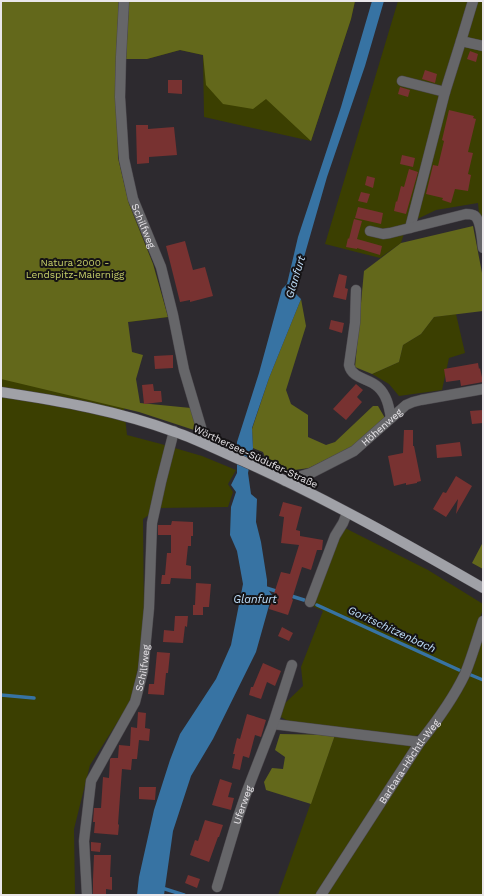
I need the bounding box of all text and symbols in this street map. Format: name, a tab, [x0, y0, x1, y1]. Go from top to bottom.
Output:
street label: Schilfweg	[129, 202, 158, 250]
water label: Glanfurt	[283, 254, 308, 300]
park label: Natura 2000 - Lendspitz-Maiernigg	[26, 257, 125, 280]
street label: Höhenweg	[359, 406, 405, 448]
street label: Wörthersee-Südufer-Straße	[192, 423, 320, 490]
water label: Glanfurt	[233, 593, 277, 606]
water label: Goritschitzenbach	[346, 603, 438, 656]
street label: Schilfweg	[133, 643, 152, 692]
street label: Barbara-Höchtl-Weg	[377, 717, 442, 806]
street label: Uferweg	[231, 783, 255, 826]

